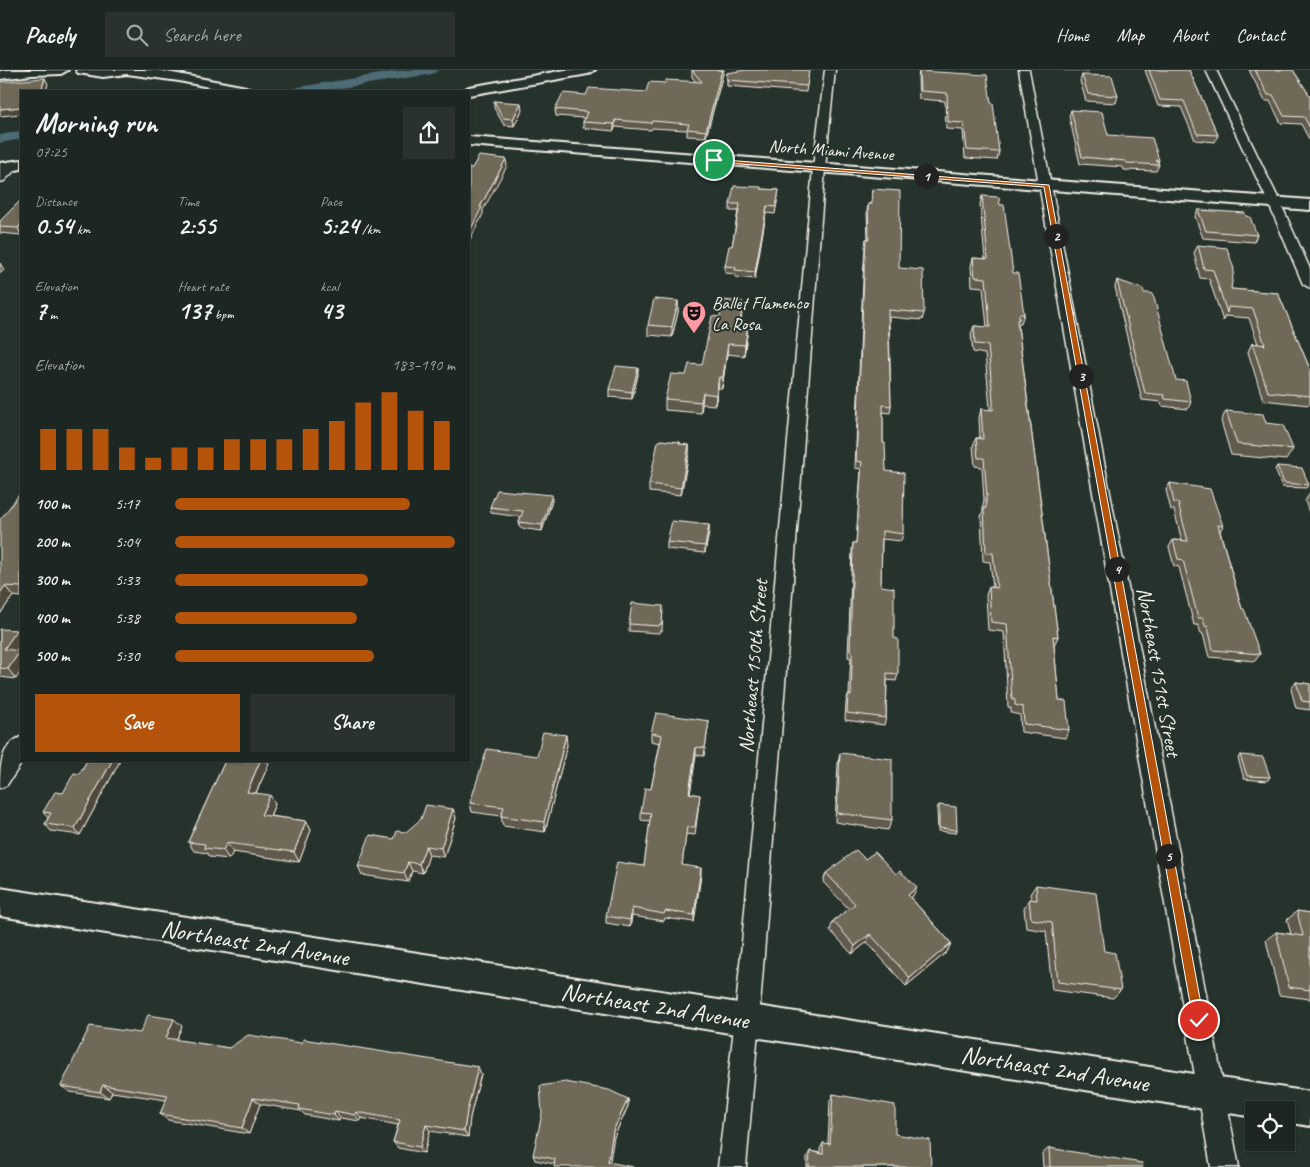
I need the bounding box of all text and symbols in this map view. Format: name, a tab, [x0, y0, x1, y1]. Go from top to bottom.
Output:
search box	[105, 12, 455, 57]
text: Pacely	[25, 20, 75, 50]
icon: search	[123, 21, 151, 49]
text: Search here	[163, 23, 241, 47]
text: Home	[1056, 24, 1089, 46]
text: Map	[1117, 24, 1144, 46]
text: About	[1172, 24, 1208, 46]
text: Contact	[1236, 24, 1285, 46]
text: Morning run	[35, 105, 157, 140]
button: share	[403, 107, 455, 159]
street label: North Miami Avenue	[768, 135, 895, 165]
pin	[693, 139, 735, 181]
text: 07:25	[35, 142, 67, 162]
icon: arrive	[700, 146, 728, 174]
pin: 1	[914, 164, 938, 188]
text: 1	[923, 168, 930, 185]
text: Distance	[35, 193, 77, 210]
text: Time	[178, 193, 199, 210]
text: Pace	[320, 193, 342, 210]
text: 0.54	[35, 210, 73, 242]
text: 2:55	[178, 210, 216, 242]
text: 5:24	[320, 210, 359, 242]
text: km	[73, 221, 90, 238]
text: /km	[359, 221, 380, 238]
pin: 2	[1044, 224, 1068, 248]
text: 2	[1053, 228, 1060, 245]
text: Elevation	[35, 278, 78, 295]
text: Heart rate	[178, 278, 229, 295]
text: kcal	[320, 278, 339, 295]
place label: Ballet Flamenco La Rosa	[712, 292, 810, 335]
text: 7	[35, 295, 46, 327]
text: 137	[178, 295, 211, 327]
text: 43	[320, 295, 343, 327]
theatre icon: Ballet Flamenco La Rosa	[681, 300, 707, 334]
text: m	[46, 306, 57, 323]
text: bpm	[211, 306, 234, 323]
text: Elevation	[35, 355, 84, 375]
text: 183–190 m	[392, 355, 455, 375]
pin: 3	[1068, 364, 1094, 388]
text: 3	[1078, 368, 1085, 385]
text: 100 m	[35, 494, 70, 514]
text: 5:17	[115, 494, 140, 514]
text: 200 m	[35, 532, 70, 552]
text: 5:04	[115, 532, 140, 552]
pin: 4	[1104, 556, 1130, 582]
text: 4	[1114, 561, 1121, 578]
text: 300 m	[35, 570, 70, 590]
text: 5:33	[115, 570, 140, 590]
street label: Northeast 150th Street	[732, 576, 774, 754]
street label: Northeast 151st Street	[1131, 585, 1187, 761]
text: 400 m	[35, 608, 70, 628]
text: 5:38	[115, 608, 140, 628]
text: 500 m	[35, 646, 69, 666]
text: 5:30	[115, 646, 140, 666]
button: Save	[35, 694, 240, 752]
button: Share	[250, 694, 455, 752]
pin: 5	[1156, 844, 1180, 868]
text: 5	[1165, 848, 1172, 865]
street label: Northeast 2nd Avenue	[159, 912, 353, 974]
street label: Northeast 2nd Avenue	[559, 975, 753, 1037]
pin	[1178, 999, 1220, 1041]
icon: check	[1185, 1006, 1213, 1034]
street label: Northeast 2nd Avenue	[959, 1038, 1153, 1100]
map controls	[1245, 1101, 1295, 1151]
button: locate	[1245, 1101, 1295, 1151]

